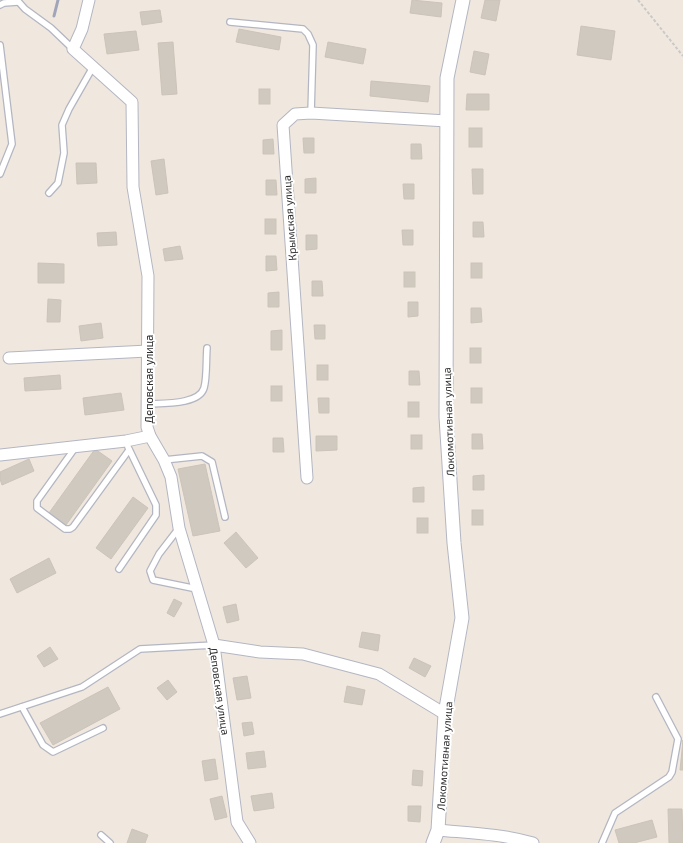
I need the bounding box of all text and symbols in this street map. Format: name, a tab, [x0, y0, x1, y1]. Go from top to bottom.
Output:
street label: Крымская улица	[280, 175, 299, 261]
street label: Деповская улица	[142, 335, 156, 423]
street label: Локомотивная улица	[440, 367, 457, 477]
street label: Деповская улица	[206, 646, 233, 736]
street label: Локомотивная улица	[434, 701, 455, 811]

